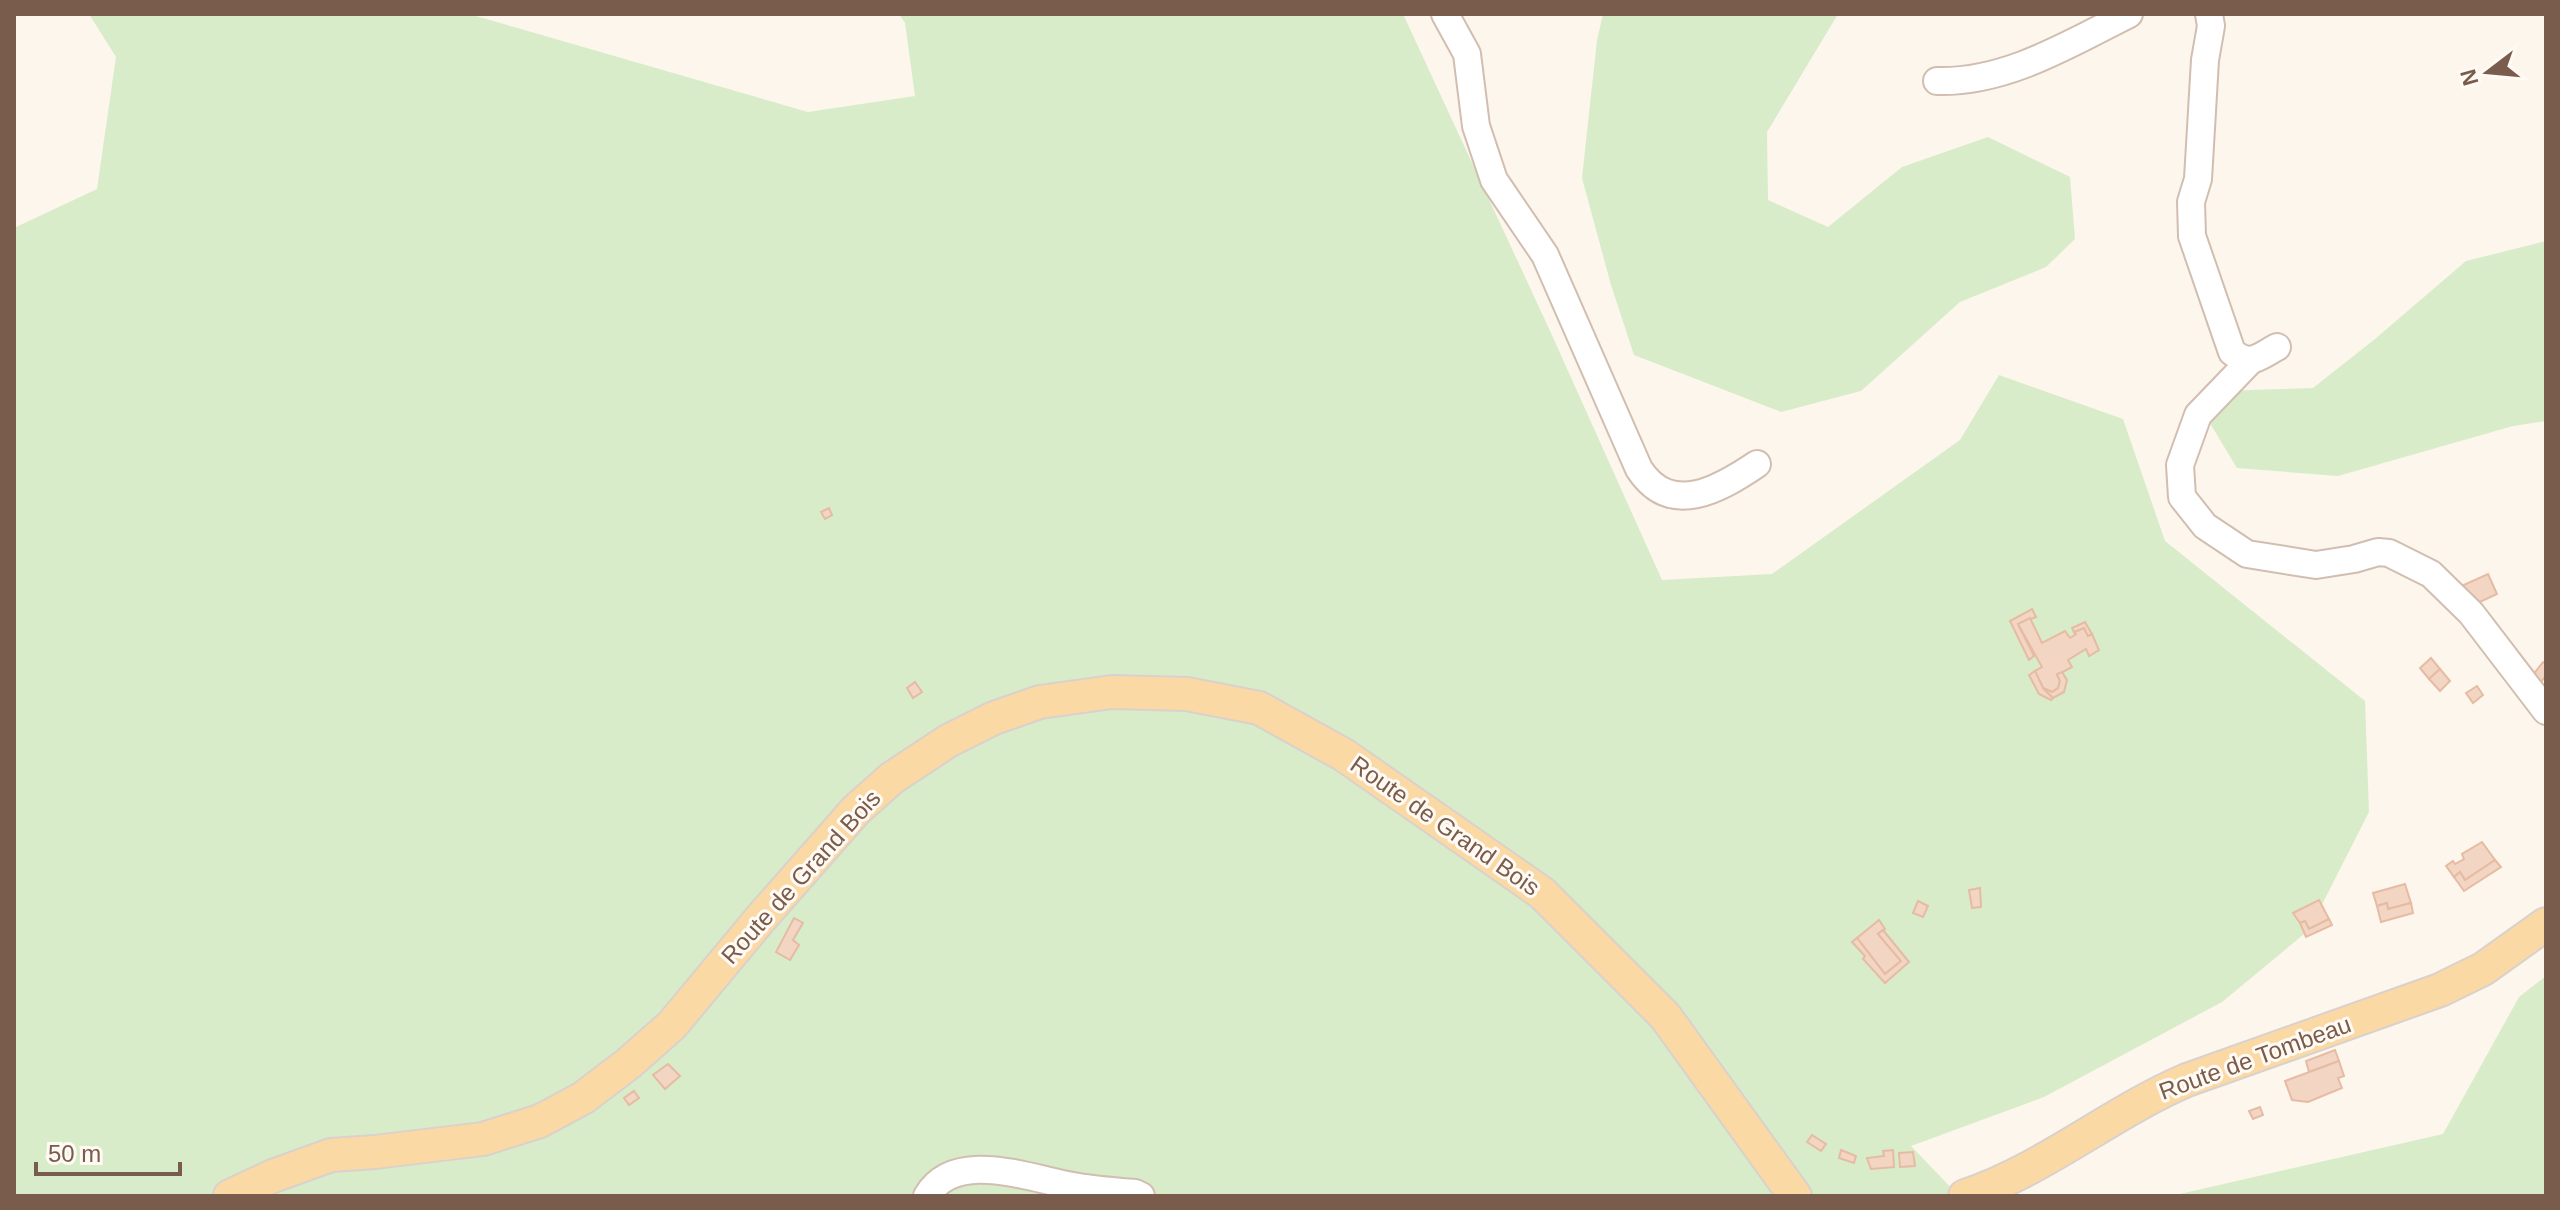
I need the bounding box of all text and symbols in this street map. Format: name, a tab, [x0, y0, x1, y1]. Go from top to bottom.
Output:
north arrow	[2448, 32, 2528, 112]
text: N	[2455, 66, 2483, 88]
street label: Route de Grand Bois	[1346, 750, 1545, 901]
street label: Route de Grand Bois	[716, 784, 886, 969]
street label: Route de Tombeau	[2155, 1010, 2355, 1105]
scale bar	[36, 1126, 180, 1176]
text: 50 m	[48, 1140, 101, 1167]

